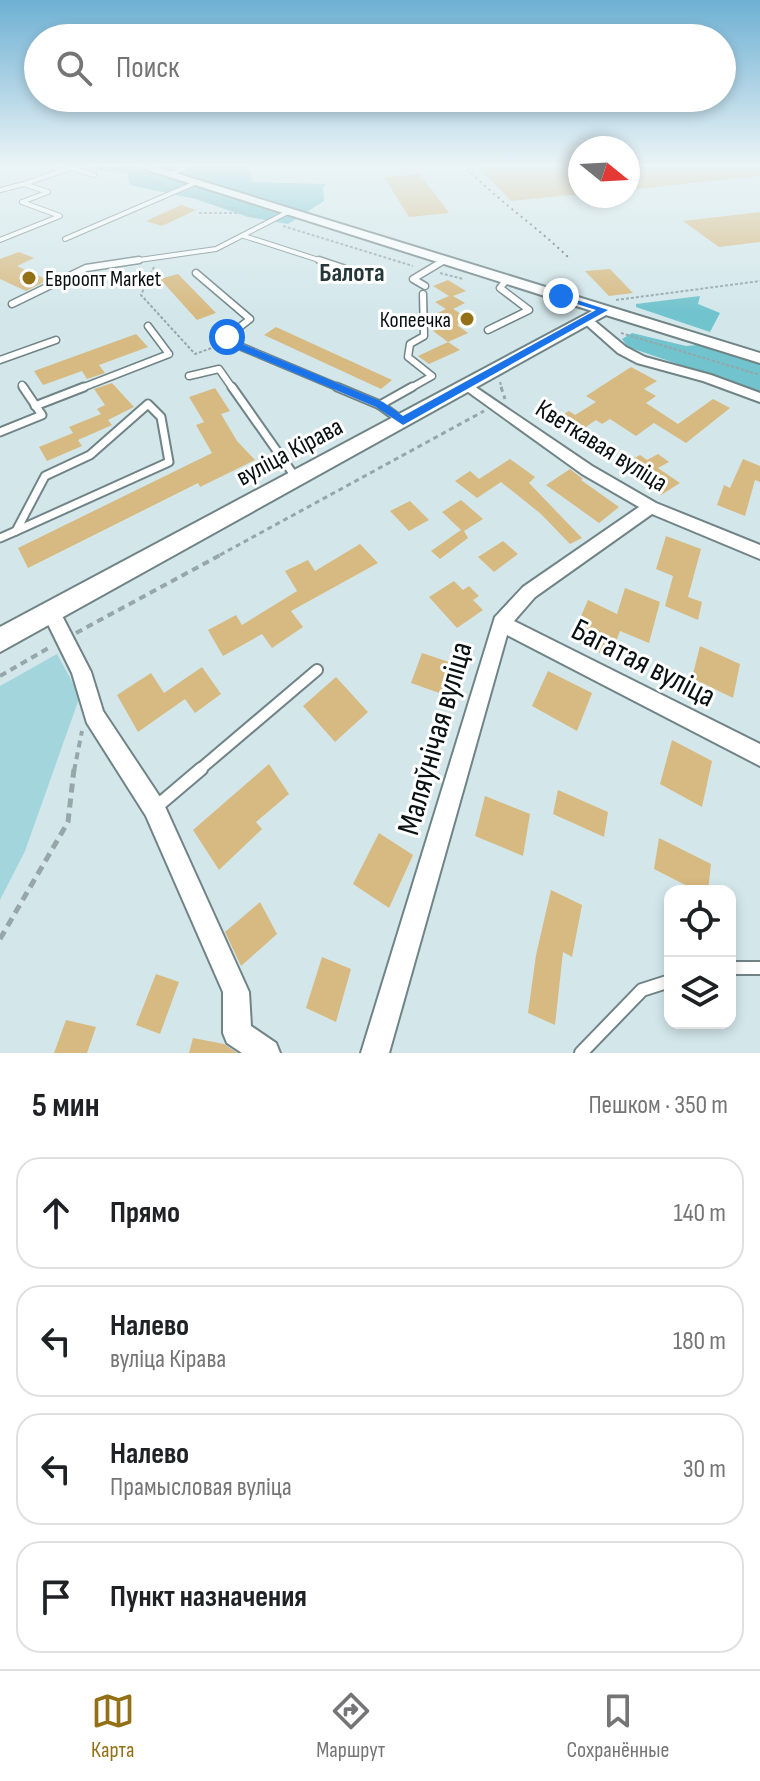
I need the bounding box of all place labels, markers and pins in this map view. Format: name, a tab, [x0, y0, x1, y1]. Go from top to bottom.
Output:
place label: Евроопт Market	[45, 266, 162, 293]
marker: Евроопт Market	[20, 269, 38, 287]
place label: Копеечка	[380, 307, 451, 334]
marker: Копеечка	[458, 310, 476, 328]

